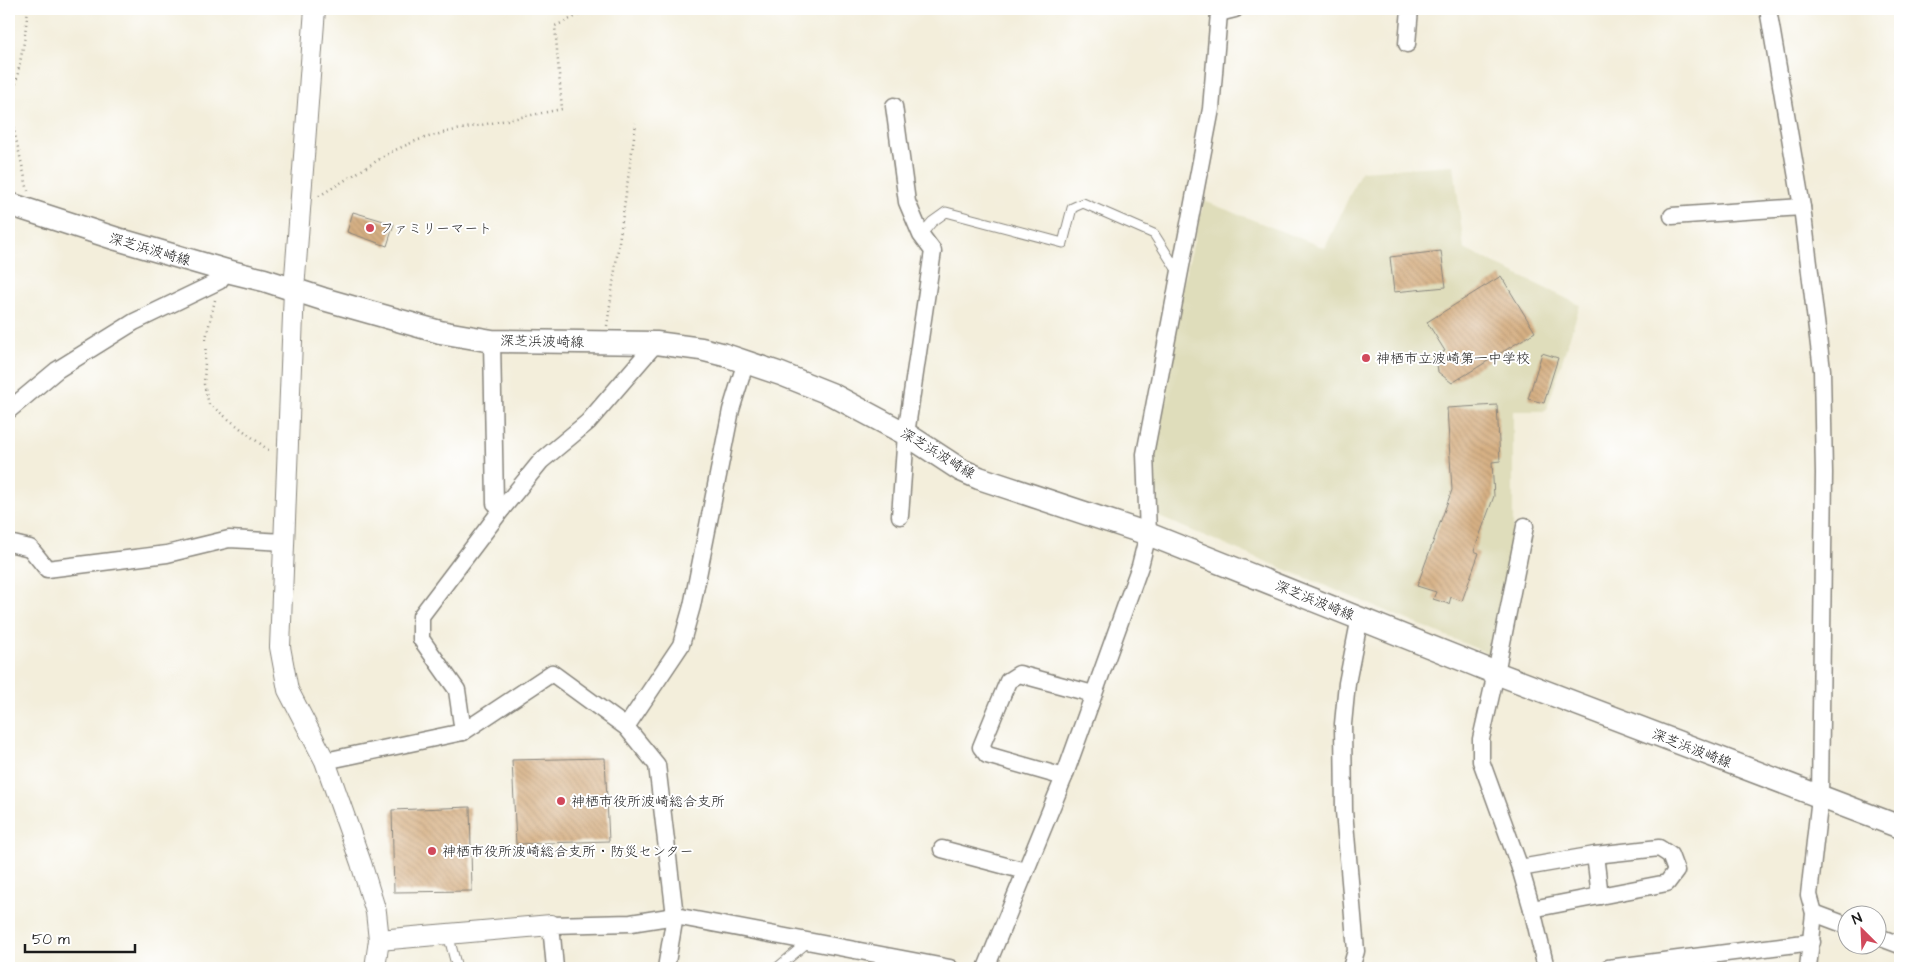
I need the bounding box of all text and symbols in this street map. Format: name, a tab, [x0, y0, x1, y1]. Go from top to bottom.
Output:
place label: ファミリーマート	[380, 219, 492, 239]
marker: ファミリーマート	[364, 222, 376, 234]
street label: 深芝浜波崎線	[107, 229, 193, 271]
street label: 深芝浜波崎線	[500, 331, 584, 353]
place label: 神栖市立波崎第一中学校	[1376, 349, 1530, 369]
marker: 神栖市立波崎第一中学校	[1360, 352, 1372, 364]
street label: 深芝浜波崎線	[896, 424, 979, 484]
street label: 深芝浜波崎線	[1272, 576, 1357, 626]
street label: 深芝浜波崎線	[1649, 725, 1734, 773]
place label: 神栖市役所波崎総合支所	[571, 792, 725, 812]
marker: 神栖市役所波崎総合支所	[555, 795, 567, 807]
place label: 神栖市役所波崎総合支所・防災センター	[442, 842, 693, 862]
marker: 神栖市役所波崎総合支所・防災センター	[426, 845, 438, 857]
north arrow	[1836, 904, 1886, 954]
text: N	[1849, 908, 1865, 930]
scale bar	[25, 922, 135, 954]
text: 50 m	[32, 929, 70, 950]

